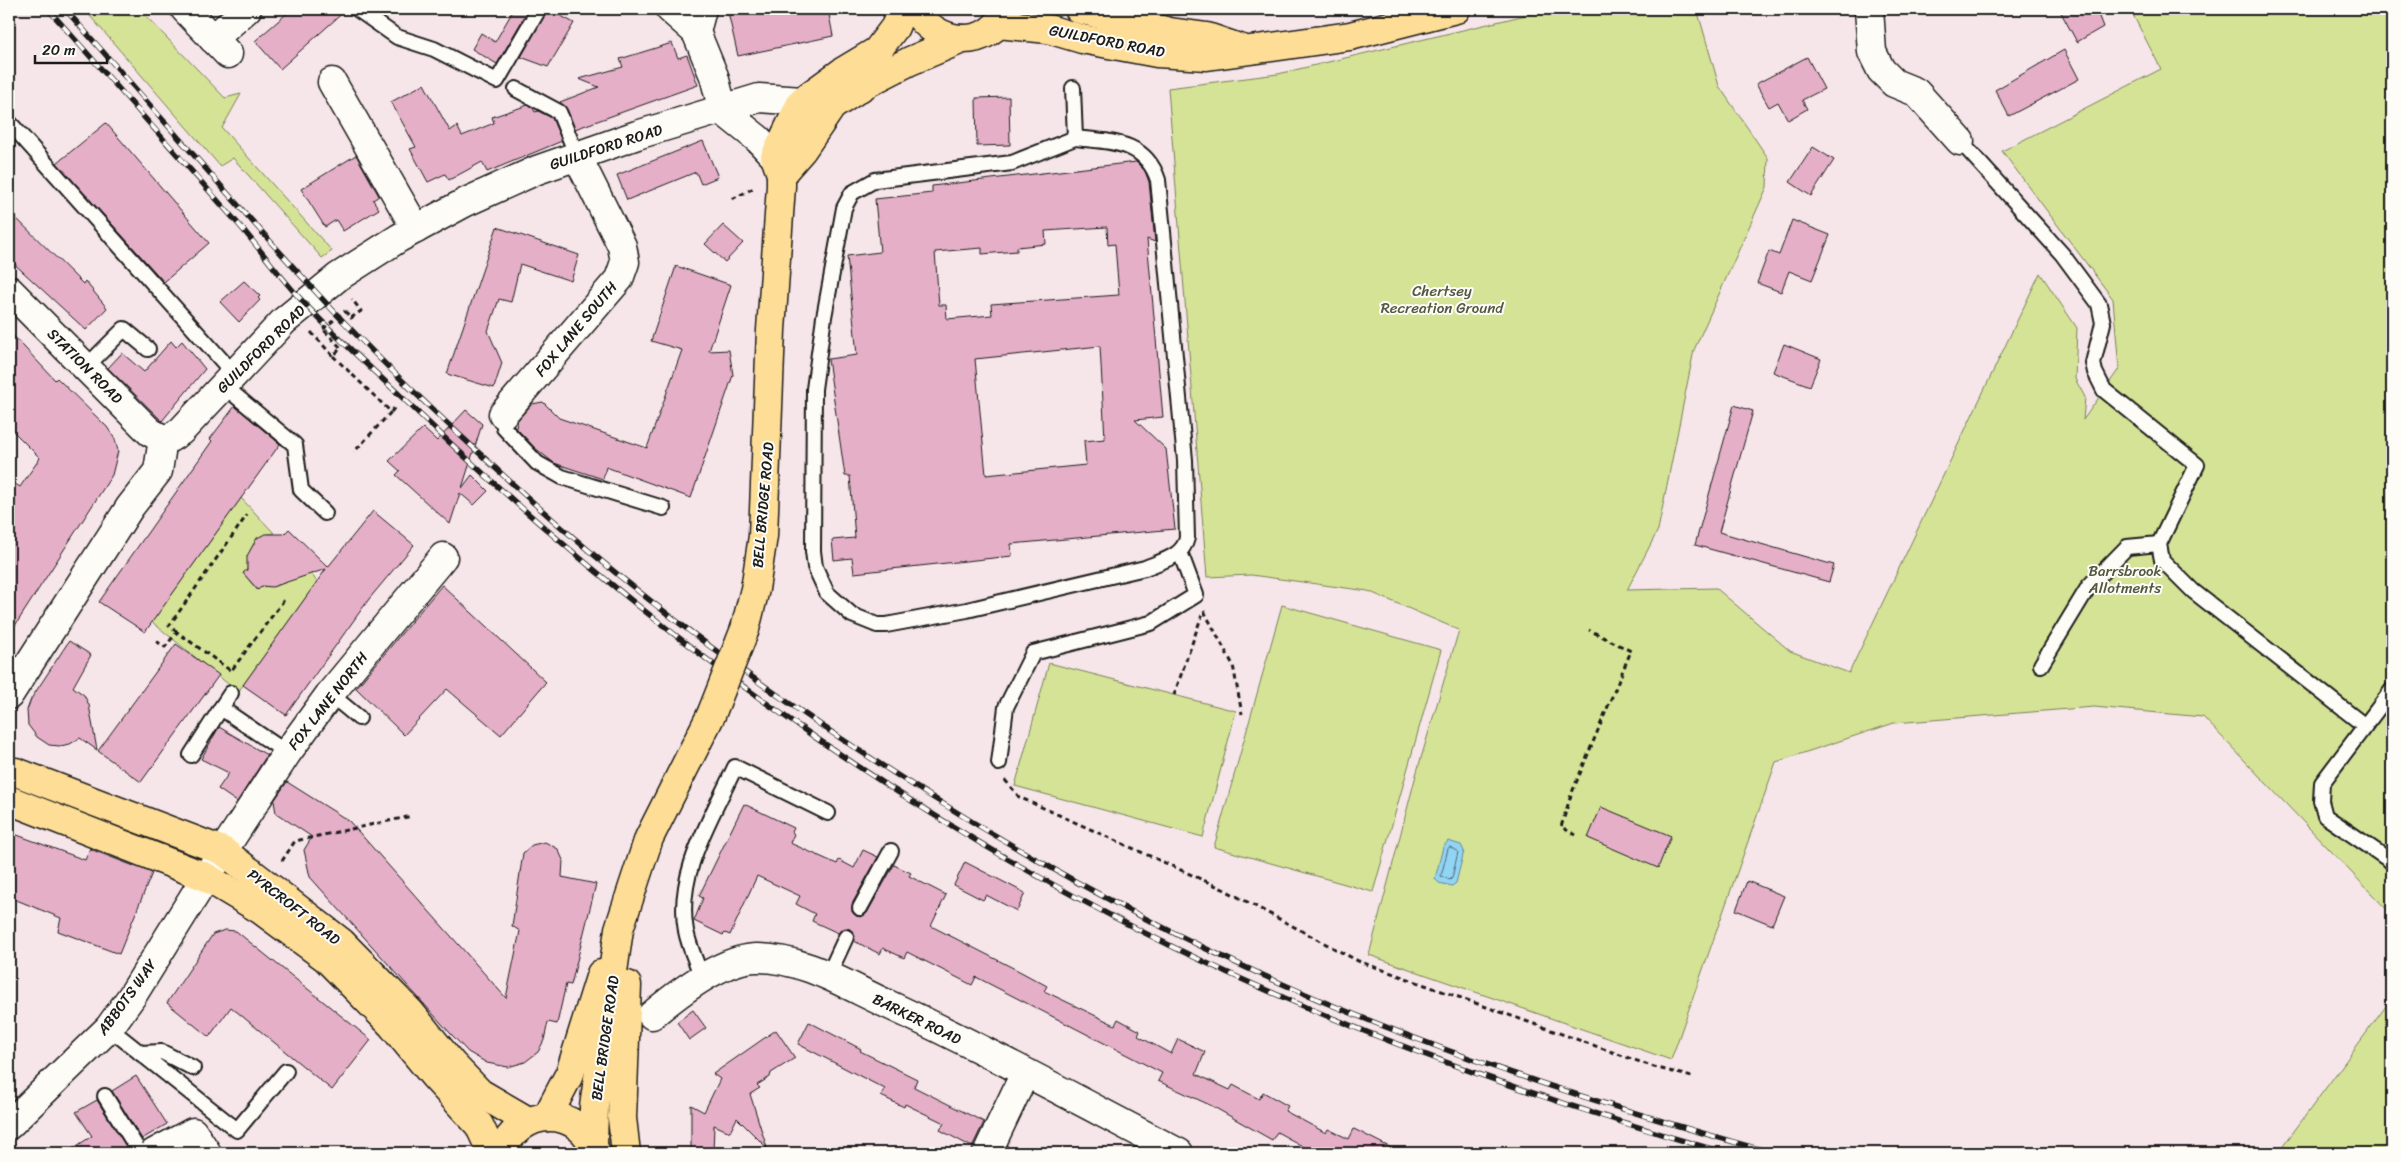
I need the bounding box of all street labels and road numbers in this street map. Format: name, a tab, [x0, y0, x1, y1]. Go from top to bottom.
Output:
street label: GUILDFORD ROAD	[1047, 17, 1167, 65]
street label: GUILDFORD ROAD	[546, 117, 666, 177]
street label: FOX LANE SOUTH	[528, 275, 624, 383]
street label: GUILDFORD ROAD	[210, 298, 312, 400]
street label: STATION ROAD	[41, 322, 129, 410]
street label: BELL BRIDGE ROAD	[745, 441, 781, 569]
street label: FOX LANE NORTH	[281, 646, 375, 756]
street label: PYRCROFT ROAD	[242, 862, 346, 952]
street label: ABBOTS WAY	[90, 953, 164, 1042]
street label: BELL BRIDGE ROAD	[583, 974, 627, 1102]
street label: BARKER ROAD	[868, 986, 966, 1052]

